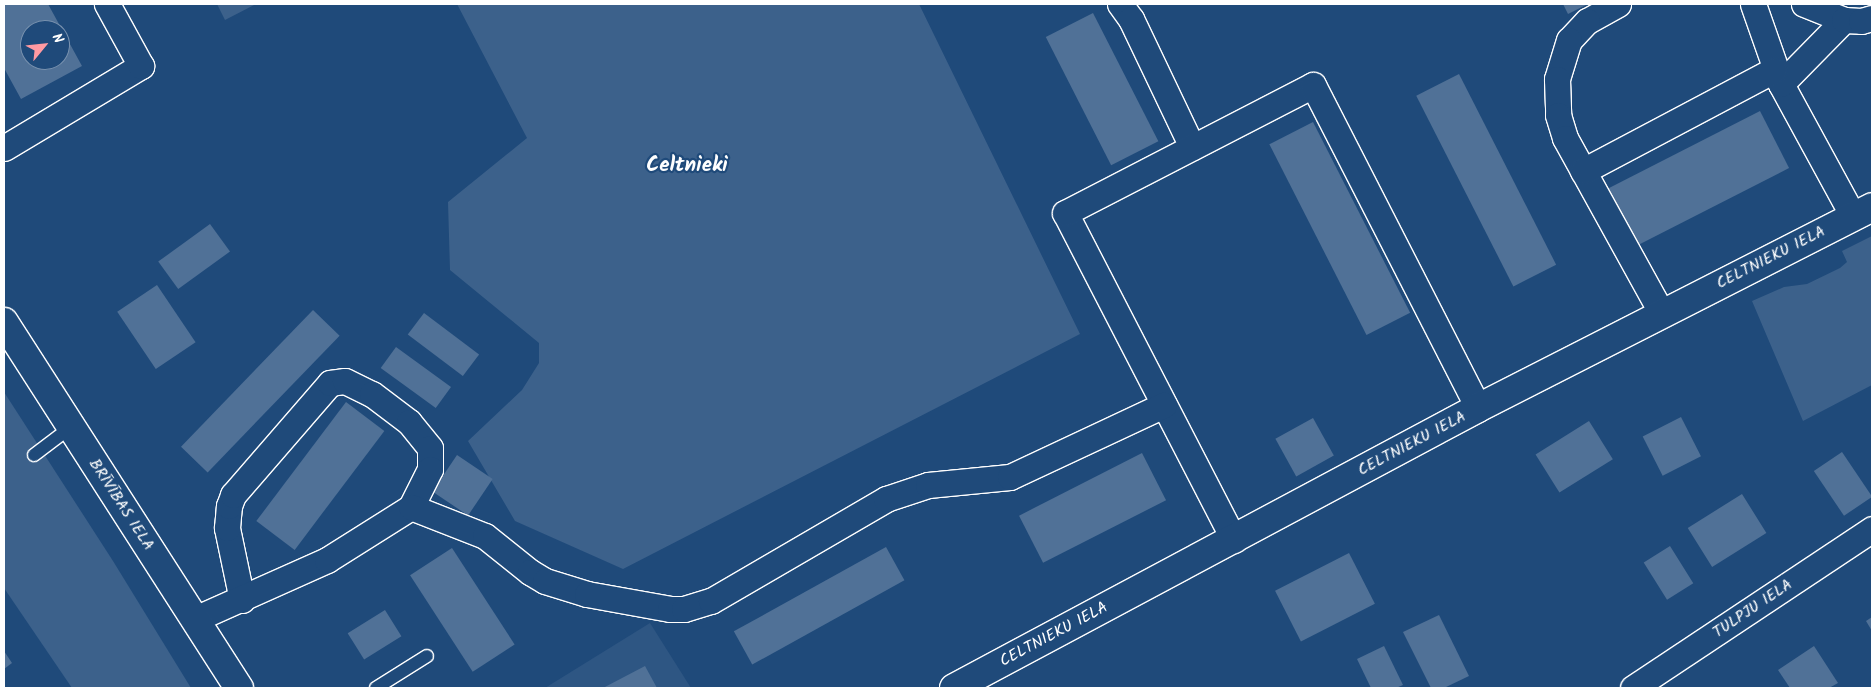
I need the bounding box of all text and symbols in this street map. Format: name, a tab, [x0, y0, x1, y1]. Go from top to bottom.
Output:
north arrow	[20, 20, 70, 70]
text: N	[46, 29, 69, 47]
district label: Celtnieki	[646, 153, 728, 179]
street label: CELTNIEKU IELA	[1713, 222, 1829, 294]
street label: CELTNIEKU IELA	[1355, 407, 1469, 481]
street label: BRĪVĪBAS IELA	[84, 455, 158, 555]
street label: TULPJU IELA	[1710, 575, 1796, 643]
street label: CELTNIEKU IELA	[997, 598, 1111, 672]

